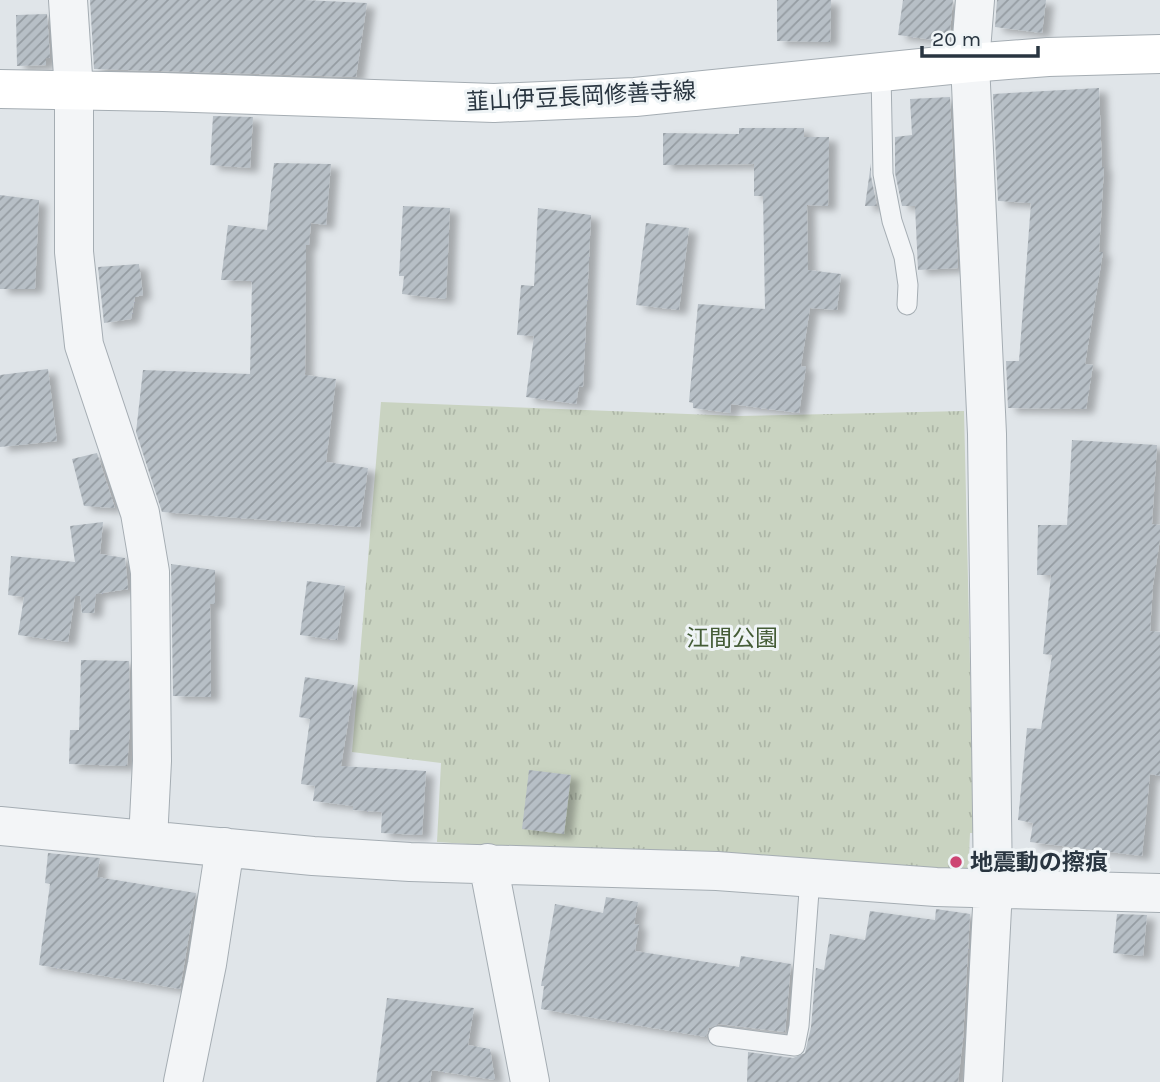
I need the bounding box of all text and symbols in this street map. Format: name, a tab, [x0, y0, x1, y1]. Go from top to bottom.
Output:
scale bar	[922, 14, 1038, 58]
text: 20 m	[932, 27, 981, 51]
street label: 韮山伊豆長岡修善寺線	[465, 77, 697, 116]
park label: 江間公園	[686, 625, 778, 652]
place label: 地震動の擦痕	[970, 849, 1108, 876]
marker: 地震動の擦痕	[948, 854, 964, 870]

